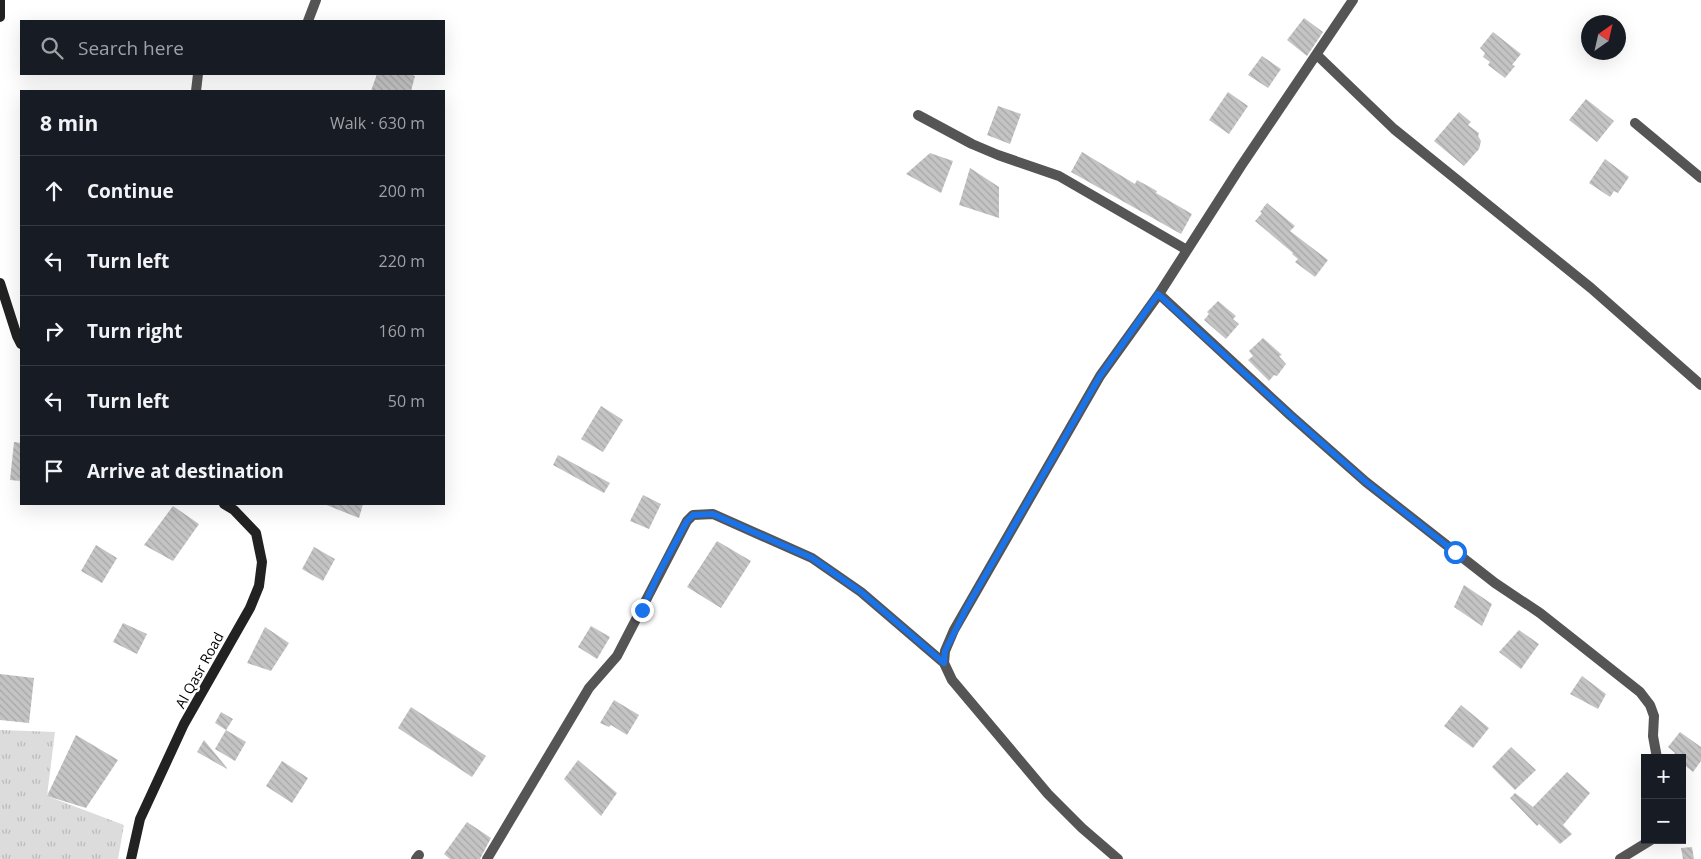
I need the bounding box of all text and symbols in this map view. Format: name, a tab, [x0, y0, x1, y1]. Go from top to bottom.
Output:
north arrow	[1581, 15, 1626, 60]
search box	[20, 20, 445, 75]
icon: search	[38, 34, 66, 62]
text: Search here	[78, 35, 184, 61]
text: 8 min	[40, 109, 98, 137]
text: Walk · 630 m	[330, 112, 425, 134]
icon: ahead	[40, 177, 68, 205]
text: Continue	[87, 178, 174, 204]
text: 200 m	[379, 180, 425, 202]
icon: left	[40, 247, 68, 275]
text: Turn left	[87, 248, 169, 274]
text: 220 m	[379, 250, 425, 272]
icon: right	[40, 317, 68, 345]
text: Turn right	[87, 318, 182, 344]
text: 160 m	[379, 320, 425, 342]
icon: left	[40, 387, 68, 415]
text: Turn left	[87, 388, 169, 414]
text: 50 m	[388, 390, 425, 412]
icon: arrive	[40, 457, 68, 485]
text: Arrive at destination	[87, 458, 284, 484]
route start	[1444, 541, 1467, 564]
route end	[631, 599, 654, 622]
street label: Al Qasr Road	[170, 629, 228, 711]
map controls	[1641, 754, 1686, 844]
button: +	[1641, 754, 1686, 799]
button: −	[1641, 799, 1686, 844]

